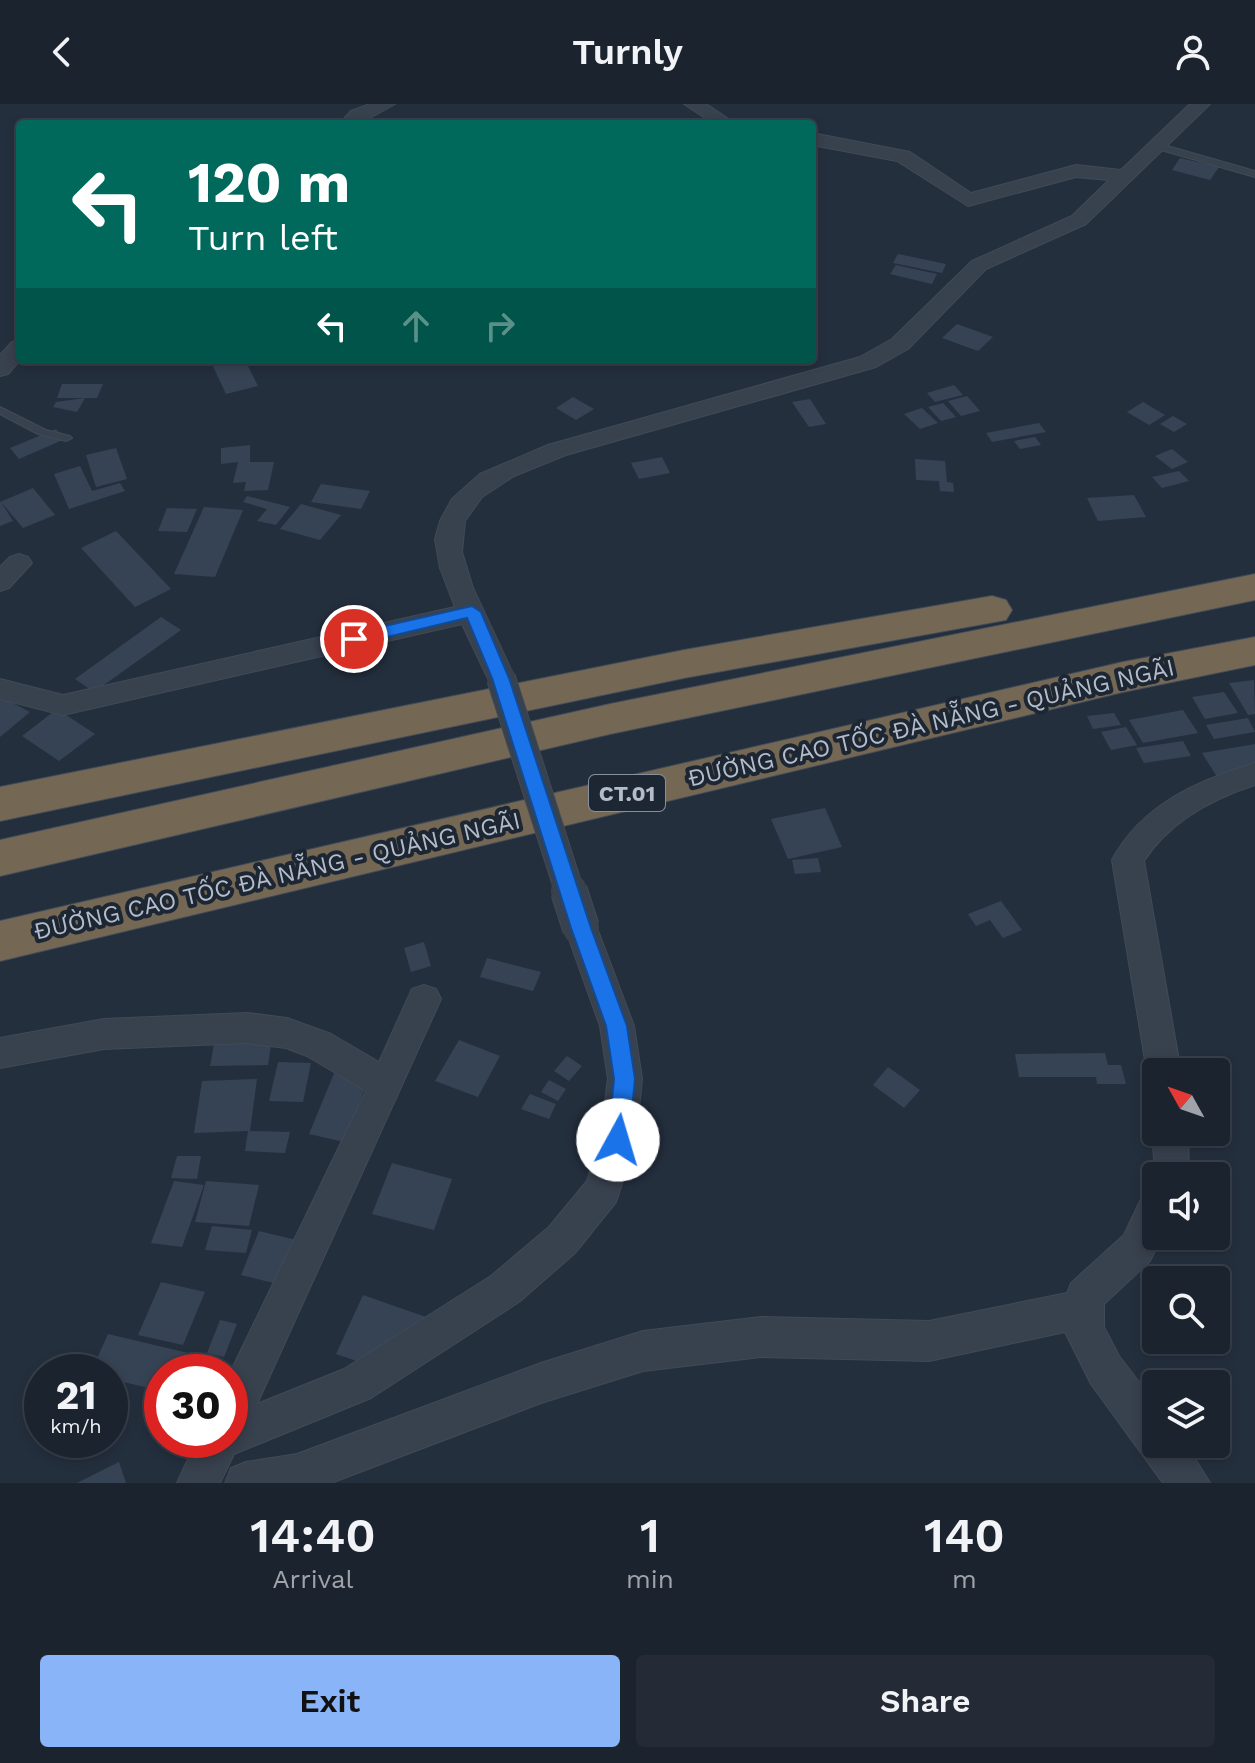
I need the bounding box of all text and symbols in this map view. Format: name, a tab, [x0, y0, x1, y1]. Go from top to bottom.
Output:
icon: back	[40, 30, 84, 74]
icon: person	[1171, 30, 1215, 74]
text: Turnly	[572, 31, 683, 73]
text: 120 m	[188, 150, 350, 216]
icon: left	[56, 152, 160, 256]
text: Turn left	[188, 217, 338, 259]
icon: left	[310, 304, 354, 348]
icon: ahead	[394, 304, 438, 348]
icon: right	[478, 304, 522, 348]
pin	[320, 605, 388, 673]
icon: arrive	[332, 617, 376, 661]
street label: ĐƯỜNG CAO TỐC ĐÀ NẴNG - QUẢNG NGÃI	[684, 650, 1177, 793]
road number: CT.01	[589, 775, 665, 811]
street label: ĐƯỜNG CAO TỐC ĐÀ NẴNG - QUẢNG NGÃI	[30, 803, 523, 946]
north arrow	[1142, 1058, 1230, 1146]
map controls	[1142, 1058, 1230, 1458]
position arrow	[576, 1098, 660, 1182]
button: sound	[1142, 1162, 1230, 1250]
button: search	[1142, 1266, 1230, 1354]
speed limit sign: 30	[144, 1354, 248, 1458]
button: layers	[1142, 1370, 1230, 1458]
text: 21	[55, 1372, 97, 1419]
text: km/h	[50, 1414, 102, 1438]
text: 14:40	[250, 1507, 376, 1564]
text: 1	[640, 1507, 660, 1564]
text: 140	[924, 1507, 1005, 1564]
text: Arrival	[272, 1564, 354, 1594]
text: min	[626, 1564, 674, 1594]
text: m	[952, 1564, 977, 1594]
button: Exit	[40, 1655, 620, 1747]
button: Share	[636, 1655, 1215, 1747]

